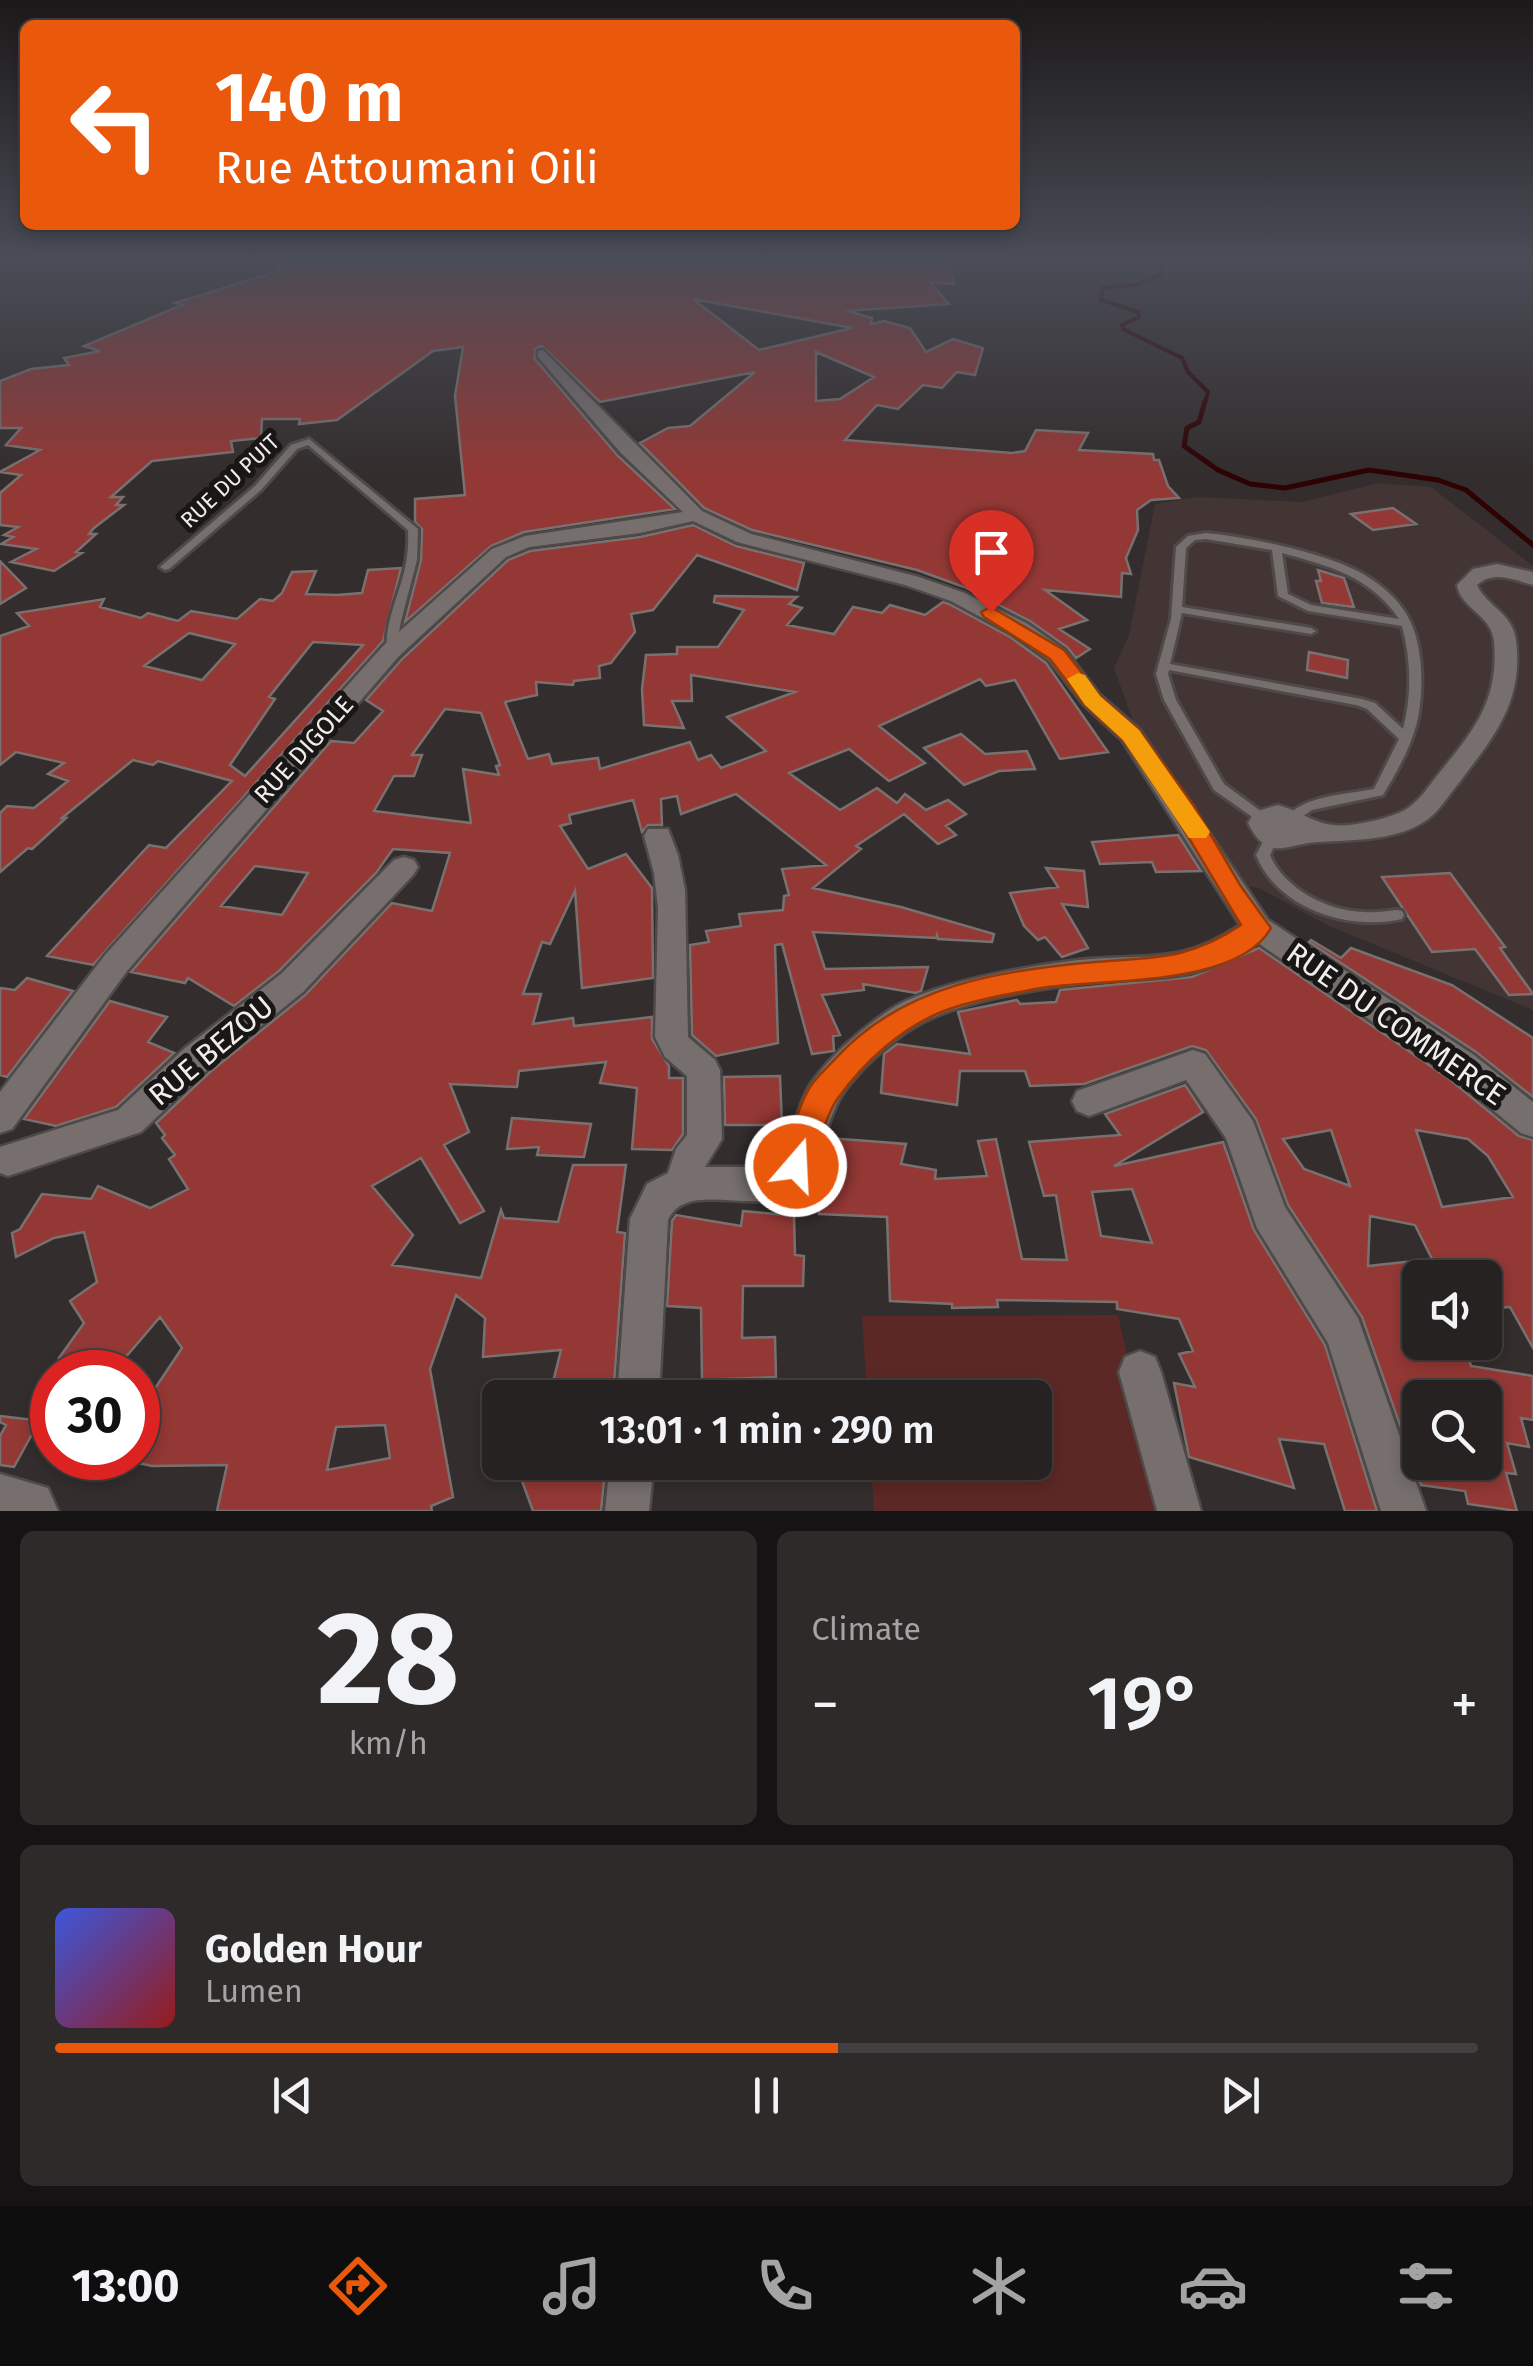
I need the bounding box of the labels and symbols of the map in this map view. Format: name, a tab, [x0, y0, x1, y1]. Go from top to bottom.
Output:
street label: RUE DU PUIT	[175, 428, 285, 534]
pin	[949, 510, 1034, 613]
street label: RUE DIGOLE	[248, 690, 360, 810]
street label: RUE DU COMMERCE	[1280, 935, 1512, 1113]
street label: RUE BEZOU	[141, 989, 281, 1113]
position arrow	[744, 1114, 848, 1218]
speed limit sign: 30	[30, 1350, 160, 1480]

